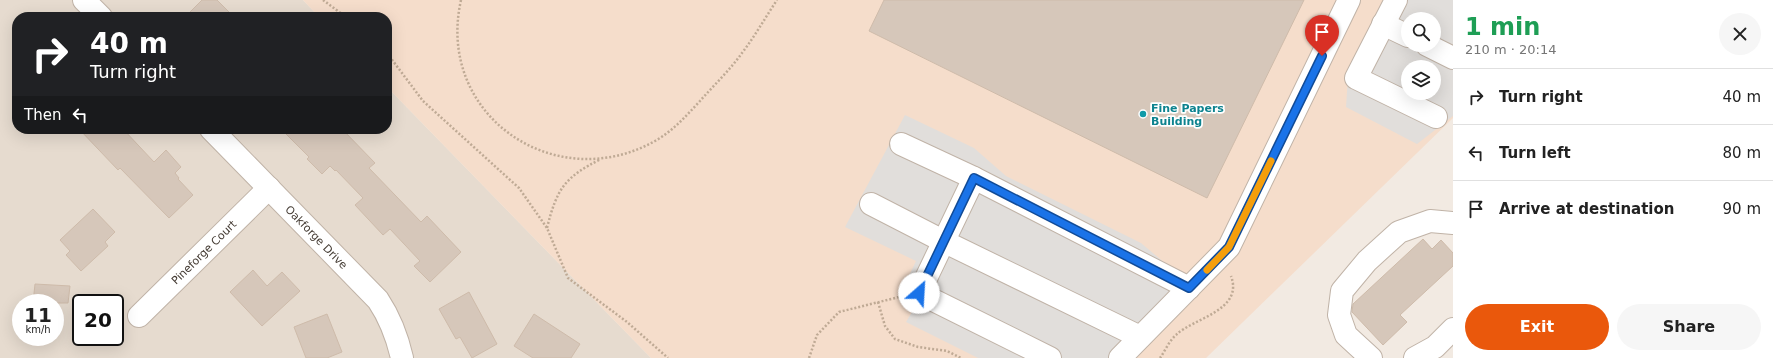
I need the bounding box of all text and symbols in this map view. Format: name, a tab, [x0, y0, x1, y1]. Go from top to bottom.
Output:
map controls	[1401, 12, 1441, 100]
button: search	[1401, 12, 1441, 52]
text: 1 min	[1465, 13, 1540, 41]
button: close	[1719, 13, 1761, 55]
pin	[1305, 15, 1339, 56]
icon: arrive	[1311, 21, 1333, 43]
text: 40 m	[90, 27, 168, 60]
icon: right	[24, 28, 76, 80]
text: 210 m · 20:14	[1465, 42, 1556, 57]
button: layers	[1401, 60, 1441, 100]
text: Turn right	[90, 61, 176, 82]
icon: right	[1465, 86, 1487, 108]
text: Turn right	[1499, 88, 1583, 106]
text: 40 m	[1723, 88, 1761, 106]
place label: Fine Papers Building	[1151, 102, 1224, 128]
icon: left	[69, 104, 91, 126]
text: Then	[24, 106, 61, 124]
marker: Fine Papers Building	[1138, 109, 1148, 119]
icon: left	[1465, 142, 1487, 164]
text: Turn left	[1499, 144, 1571, 162]
text: 80 m	[1723, 144, 1761, 162]
icon: arrive	[1465, 198, 1487, 220]
text: Arrive at destination	[1499, 200, 1674, 218]
text: 90 m	[1723, 200, 1761, 218]
street label: Oakforge Drive	[282, 203, 350, 272]
street label: Pineforge Court	[169, 217, 240, 287]
position arrow	[898, 272, 940, 314]
speed limit sign: 20	[72, 294, 124, 346]
text: 11	[24, 303, 52, 327]
button: Exit	[1465, 304, 1609, 350]
button: Share	[1617, 304, 1761, 350]
text: km/h	[25, 324, 51, 335]

